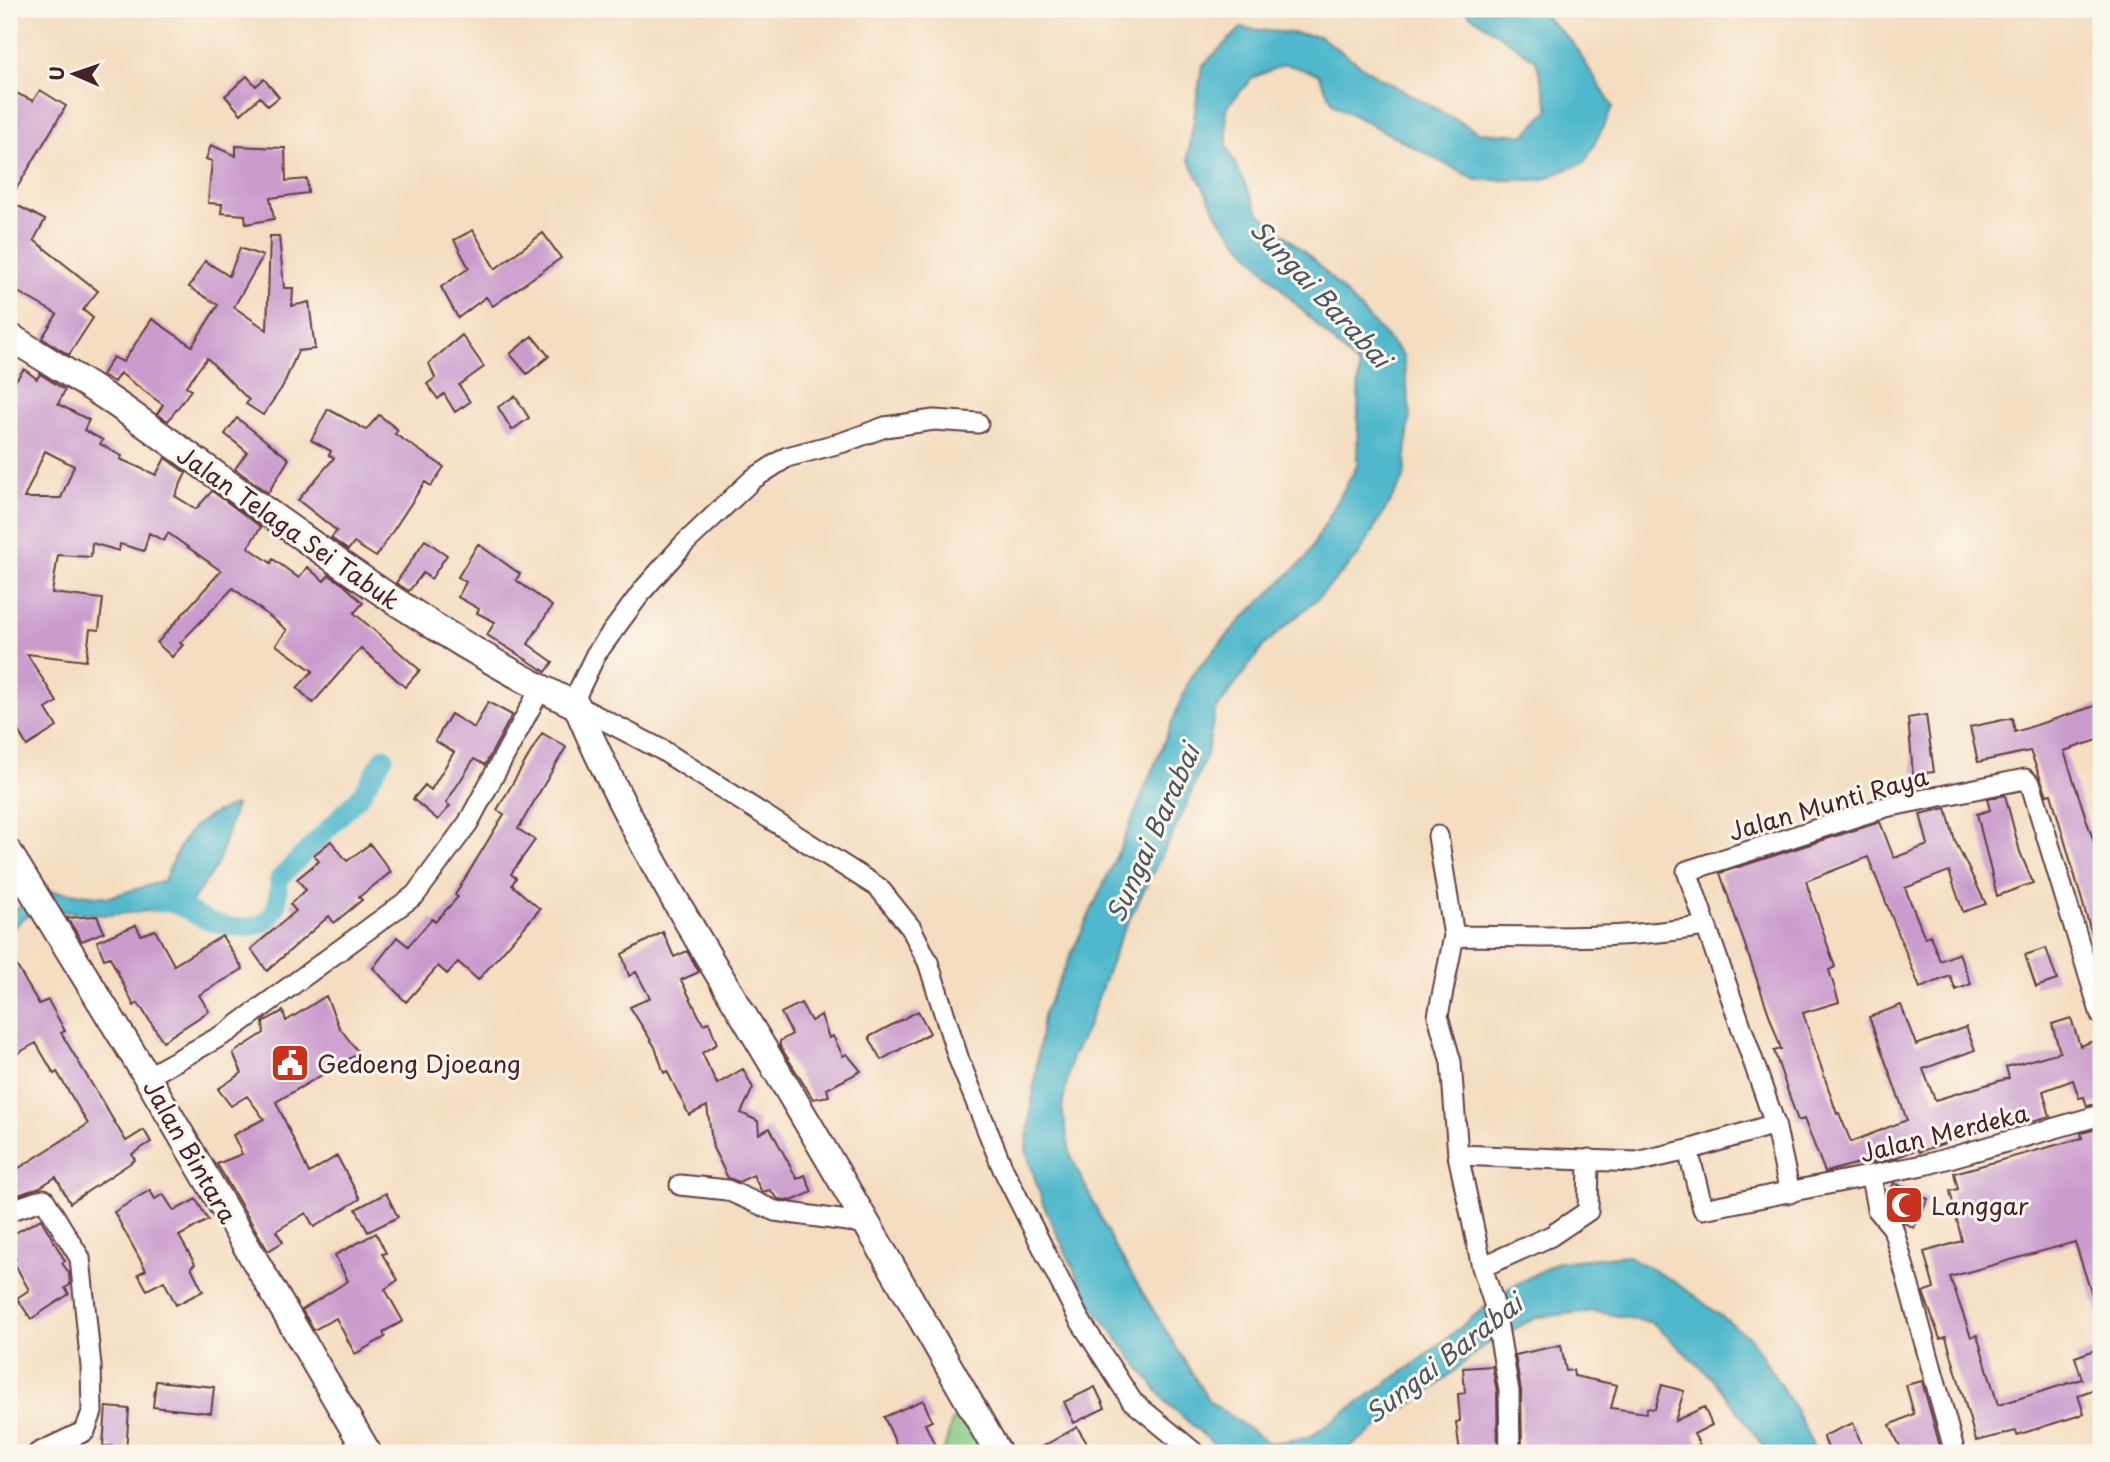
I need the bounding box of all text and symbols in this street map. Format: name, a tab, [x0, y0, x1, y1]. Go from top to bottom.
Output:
north arrow	[38, 38, 108, 108]
text: U	[42, 66, 70, 81]
water label: Sungai Barabai	[1242, 210, 1403, 379]
street label: Jalan Telaga Sei Tabuk	[170, 436, 408, 618]
water label: Sungai Barabai	[1095, 734, 1210, 928]
street label: Jalan Munti Raya	[1724, 757, 1932, 849]
public building icon: Gedoeng Djoeang	[269, 1042, 311, 1084]
place label: Gedoeng Djoeang	[317, 1045, 521, 1081]
street label: Jalan Bintara	[135, 1072, 247, 1230]
street label: Jalan Merdeka	[1856, 1094, 2032, 1170]
mosque icon: Langgar	[1883, 1184, 1925, 1226]
place label: Langgar	[1931, 1187, 2029, 1223]
water label: Sungai Barabai	[1356, 1281, 1533, 1432]

